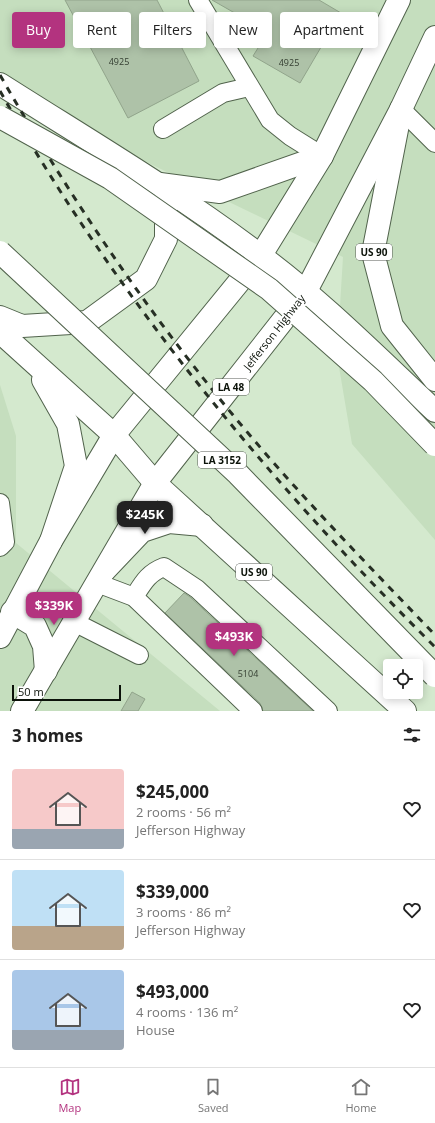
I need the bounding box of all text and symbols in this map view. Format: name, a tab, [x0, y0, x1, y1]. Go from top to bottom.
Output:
chip: Buy	[12, 12, 65, 48]
chip: Rent	[73, 12, 131, 48]
chip: Filters	[139, 12, 206, 48]
chip: New	[214, 12, 272, 48]
chip: Apartment	[280, 12, 378, 48]
house number: 4925	[109, 55, 129, 68]
house number: 4925	[279, 56, 299, 69]
road number: US 90	[356, 244, 392, 260]
street label: Jefferson Highway	[239, 291, 309, 374]
road number: LA 48	[213, 379, 249, 395]
road number: LA 3152	[198, 452, 246, 468]
pin: $245K	[117, 501, 173, 535]
text: $245K	[126, 505, 164, 523]
road number: US 90	[236, 564, 272, 580]
pin: $339K	[26, 592, 82, 626]
text: $339K	[35, 596, 73, 614]
pin: $493K	[206, 623, 262, 657]
text: $493K	[215, 627, 253, 645]
map controls	[383, 659, 423, 699]
button: locate	[383, 659, 423, 699]
house number: 5104	[238, 667, 258, 680]
scale bar	[12, 683, 121, 702]
text: 50 m	[18, 684, 44, 699]
text: 3 homes	[12, 724, 83, 747]
icon: filters	[401, 724, 423, 746]
text: $245,000	[136, 780, 209, 803]
icon: home	[44, 785, 92, 833]
icon: heart	[401, 798, 423, 820]
text: 2 rooms · 56 m²	[136, 803, 231, 821]
text: Jefferson Highway	[136, 821, 245, 839]
text: $339,000	[136, 880, 209, 903]
icon: home	[44, 886, 92, 934]
icon: heart	[401, 899, 423, 921]
text: 3 rooms · 86 m²	[136, 903, 231, 921]
text: Jefferson Highway	[136, 921, 245, 939]
text: $493,000	[136, 980, 209, 1003]
icon: home	[44, 986, 92, 1034]
icon: heart	[401, 999, 423, 1021]
text: 4 rooms · 136 m²	[136, 1003, 238, 1021]
text: House	[136, 1021, 175, 1039]
tab: Map	[58, 1076, 81, 1115]
tab: Saved	[198, 1076, 229, 1115]
tab: Home	[345, 1076, 377, 1115]

